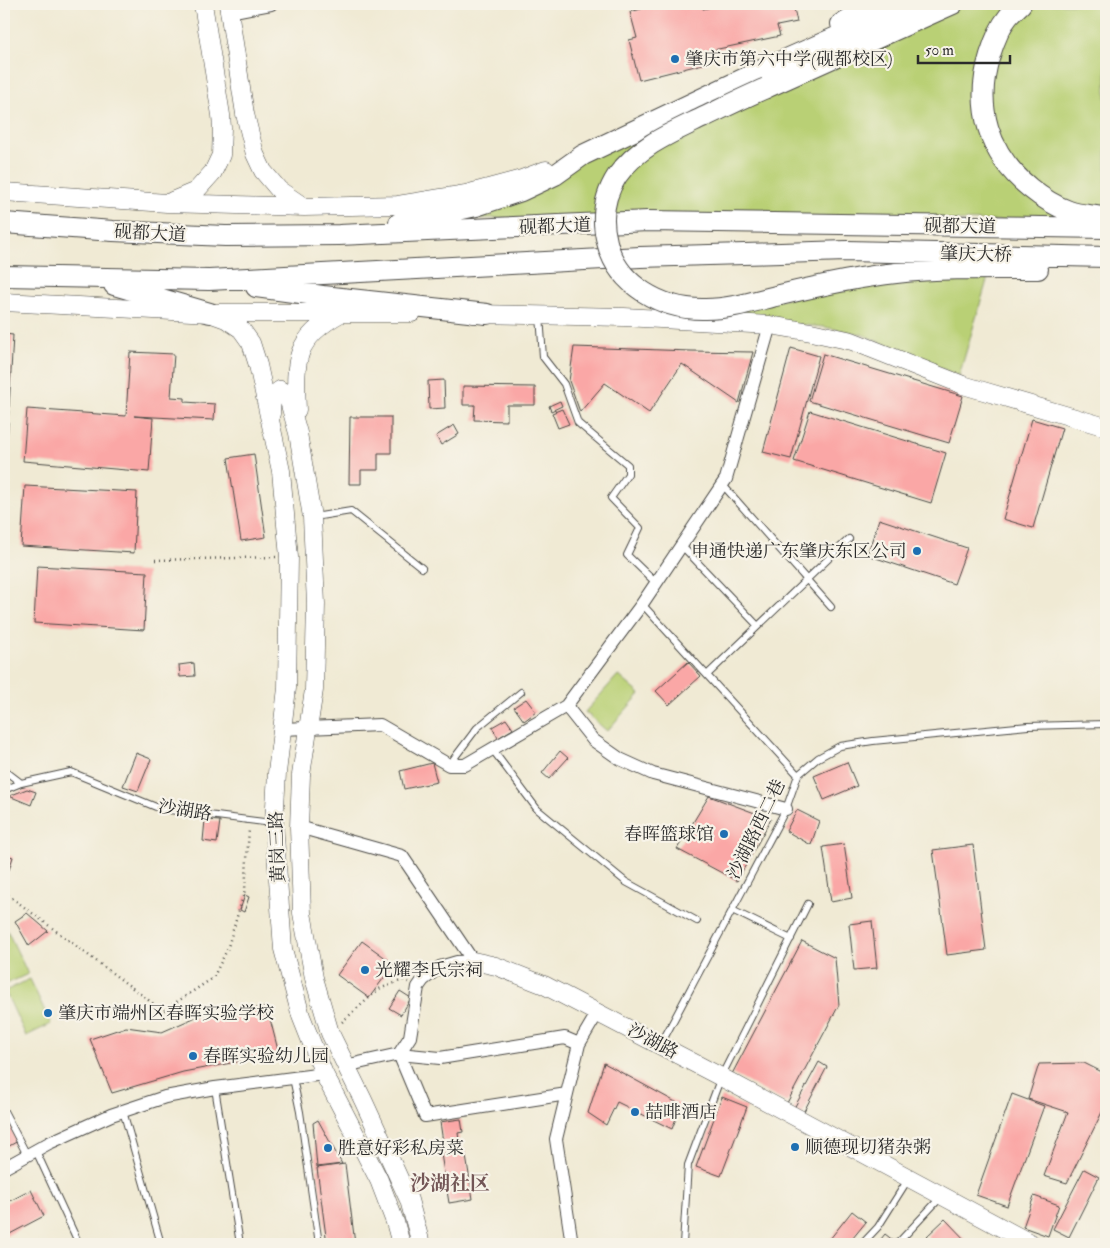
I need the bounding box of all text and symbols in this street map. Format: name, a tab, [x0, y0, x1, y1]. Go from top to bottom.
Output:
scale bar	[918, 32, 1010, 64]
text: 50 m	[925, 41, 954, 60]
place label: 肇庆市第六中学(砚都校区)	[685, 48, 893, 71]
marker: 肇庆市第六中学(砚都校区)	[669, 53, 681, 65]
street label: 砚都大道	[519, 214, 591, 239]
street label: 砚都大道	[924, 214, 996, 239]
street label: 砚都大道	[113, 220, 187, 247]
street label: 肇庆大桥	[940, 242, 1012, 267]
place label: 申通快递广东肇庆东区公司	[691, 540, 907, 563]
marker: 申通快递广东肇庆东区公司	[911, 545, 923, 557]
street label: 沙湖路西二巷	[722, 776, 790, 883]
street label: 沙湖路	[156, 795, 213, 826]
street label: 黄岗三路	[265, 811, 290, 883]
place label: 春晖篮球馆	[624, 823, 714, 846]
marker: 春晖篮球馆	[718, 828, 730, 840]
place label: 光耀李氏宗祠	[375, 959, 483, 982]
marker: 光耀李氏宗祠	[359, 964, 371, 976]
place label: 肇庆市端州区春晖实验学校	[58, 1002, 274, 1025]
marker: 肇庆市端州区春晖实验学校	[42, 1007, 54, 1019]
street label: 沙湖路	[624, 1019, 682, 1064]
place label: 春晖实验幼儿园	[203, 1045, 329, 1068]
marker: 春晖实验幼儿园	[187, 1050, 199, 1062]
place label: 喆啡酒店	[645, 1101, 717, 1124]
marker: 喆啡酒店	[629, 1106, 641, 1118]
place label: 顺德现切猪杂粥	[805, 1136, 931, 1159]
place label: 胜意好彩私房菜	[338, 1137, 464, 1160]
marker: 顺德现切猪杂粥	[789, 1141, 801, 1153]
marker: 胜意好彩私房菜	[322, 1142, 334, 1154]
district label: 沙湖社区	[410, 1171, 490, 1196]

